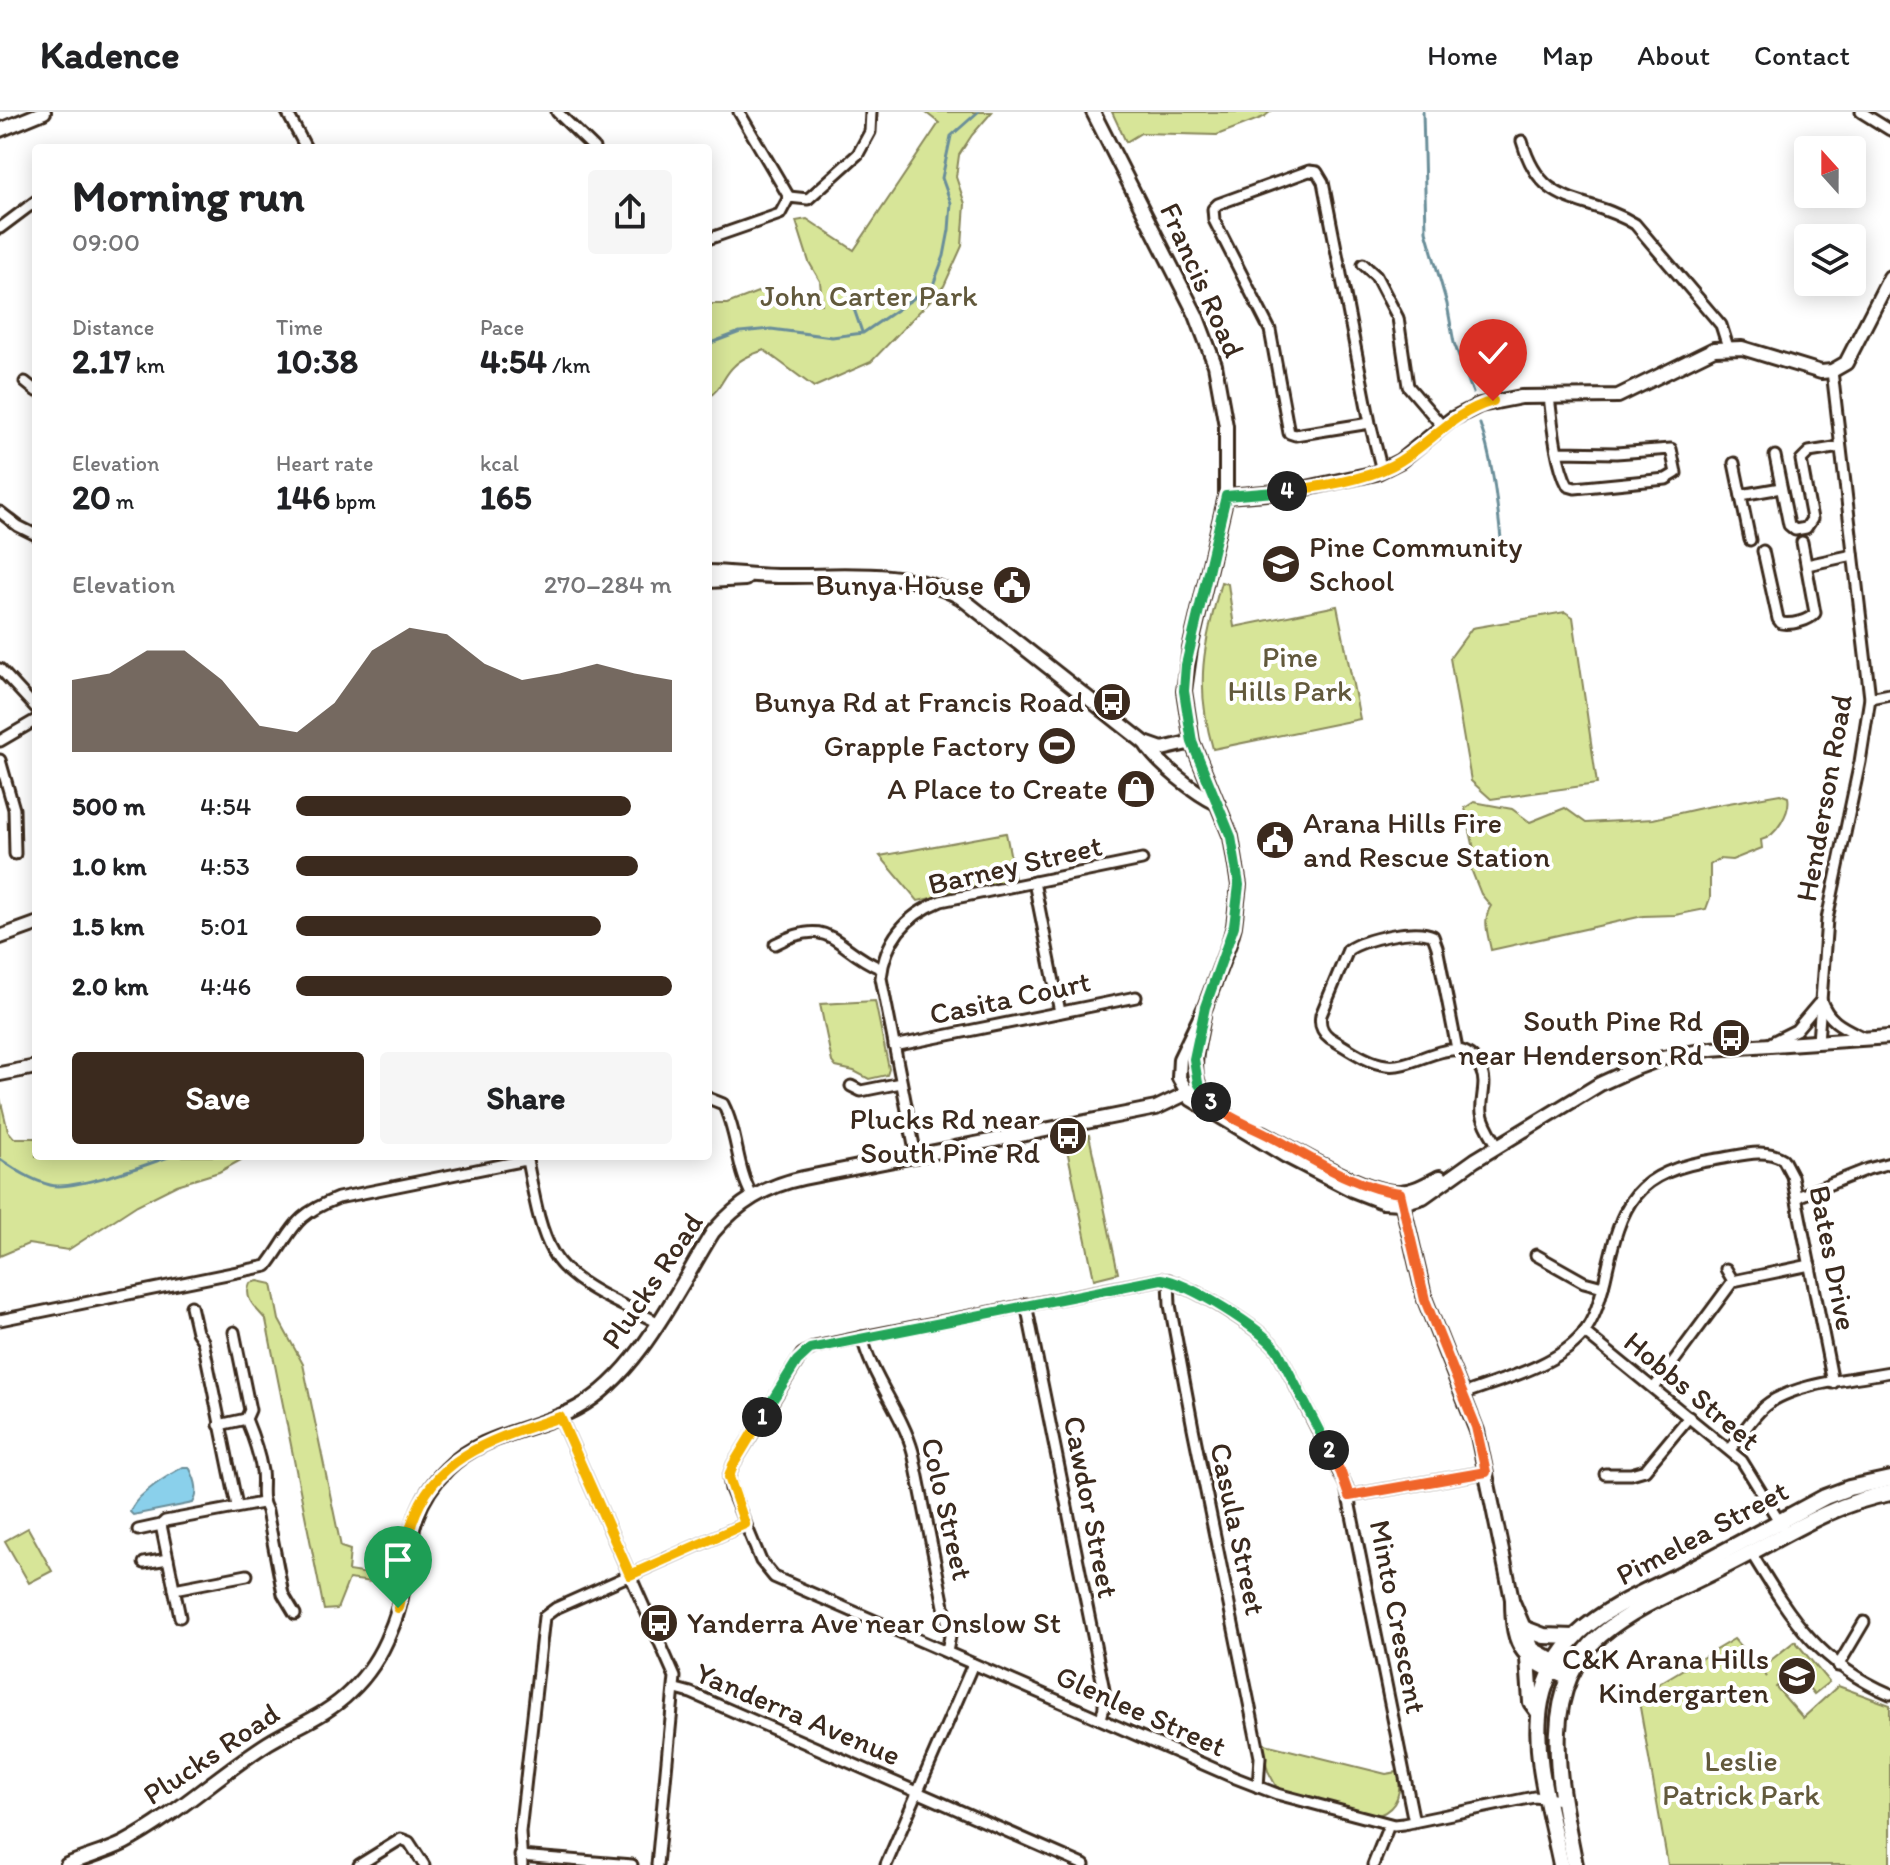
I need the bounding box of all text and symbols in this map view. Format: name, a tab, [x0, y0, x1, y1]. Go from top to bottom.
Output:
text: Kadence	[40, 32, 180, 78]
text: Home	[1427, 38, 1498, 72]
text: Map	[1542, 38, 1593, 72]
text: About	[1637, 38, 1710, 72]
text: Contact	[1754, 38, 1850, 72]
north arrow	[1794, 136, 1866, 208]
map controls	[1794, 136, 1866, 296]
text: Morning run	[72, 169, 305, 222]
button: share	[588, 170, 672, 254]
street label: Francis Road	[1152, 197, 1253, 363]
button: layers	[1794, 224, 1866, 296]
text: 09:00	[72, 226, 140, 258]
park label: John Carter Park	[760, 277, 978, 314]
text: Distance	[72, 314, 154, 341]
text: Time	[276, 314, 323, 341]
text: Pace	[480, 314, 524, 341]
pin	[1459, 319, 1527, 401]
icon: check	[1471, 331, 1515, 375]
text: 2.17	[72, 341, 131, 382]
text: 10:38	[276, 341, 358, 382]
text: 4:54	[480, 341, 547, 382]
text: km	[131, 352, 165, 379]
text: /km	[547, 352, 590, 379]
text: Elevation	[72, 450, 159, 477]
text: Heart rate	[276, 450, 373, 477]
text: kcal	[480, 450, 519, 477]
pin: 4	[1267, 471, 1307, 511]
text: 20	[72, 477, 111, 518]
text: 146	[276, 477, 330, 518]
text: 165	[480, 477, 532, 518]
text: 4	[1280, 477, 1294, 504]
text: m	[111, 488, 134, 515]
text: bpm	[330, 488, 376, 515]
place label: Pine Community School	[1309, 528, 1522, 599]
school or university icon: Pine Community School	[1260, 543, 1302, 585]
public building icon: Bunya House	[991, 564, 1033, 606]
place label: Bunya House	[815, 566, 984, 603]
text: Elevation	[72, 568, 175, 600]
text: 270–284 m	[544, 568, 672, 600]
park label: Pine Hills Park	[1228, 638, 1352, 709]
bus stop icon: Bunya Rd at Francis Road	[1091, 681, 1133, 723]
place label: Bunya Rd at Francis Road	[754, 683, 1084, 720]
street label: Henderson Road	[1787, 691, 1860, 905]
sports icon: Grapple Factory	[1036, 725, 1078, 767]
place label: Grapple Factory	[823, 727, 1029, 764]
shop icon: A Place to Create	[1115, 768, 1157, 810]
place label: A Place to Create	[887, 770, 1108, 807]
text: 500 m	[72, 790, 145, 822]
text: 4:54	[200, 790, 251, 822]
place label: Arana Hills Fire and Rescue Station	[1303, 804, 1550, 875]
public building icon: Arana Hills Fire and Rescue Station	[1254, 819, 1296, 861]
street label: Barney Street	[924, 827, 1106, 903]
text: 1.0 km	[72, 850, 147, 882]
text: 4:53	[200, 850, 250, 882]
text: 1.5 km	[72, 910, 144, 942]
text: 5:01	[200, 910, 248, 942]
street label: Casita Court	[926, 962, 1094, 1033]
text: 2.0 km	[72, 970, 148, 1002]
text: 4:46	[200, 970, 251, 1002]
place label: South Pine Rd near Henderson Rd	[1458, 1002, 1703, 1073]
bus stop icon: South Pine Rd near Henderson Rd	[1710, 1017, 1752, 1059]
button: Save	[72, 1052, 364, 1144]
button: Share	[380, 1052, 672, 1144]
pin: 3	[1191, 1082, 1231, 1122]
text: 3	[1205, 1088, 1217, 1115]
place label: Plucks Rd near South Pine Rd	[850, 1100, 1040, 1171]
bus stop icon: Plucks Rd near South Pine Rd	[1047, 1115, 1089, 1157]
street label: Bates Drive	[1801, 1182, 1866, 1334]
street label: Plucks Road	[593, 1206, 711, 1356]
street label: Hobbs Street	[1617, 1323, 1768, 1458]
pin: 1	[742, 1397, 782, 1437]
text: 1	[757, 1403, 767, 1430]
street label: Cawdor Street	[1056, 1413, 1127, 1601]
pin: 2	[1309, 1430, 1349, 1470]
street label: Colo Street	[913, 1434, 982, 1584]
text: 2	[1323, 1436, 1335, 1463]
street label: Casula Street	[1202, 1439, 1275, 1618]
street label: Pimelea Street	[1609, 1472, 1794, 1593]
street label: Minto Crescent	[1362, 1517, 1435, 1717]
pin	[364, 1526, 432, 1608]
icon: arrive	[376, 1538, 420, 1582]
bus stop icon: Yanderra Ave near Onslow St	[638, 1602, 680, 1644]
place label: Yanderra Ave near Onslow St	[687, 1604, 1061, 1641]
place label: C&K Arana Hills Kindergarten	[1562, 1640, 1769, 1711]
street label: Yanderra Avenue	[690, 1654, 906, 1773]
school or university icon: C&K Arana Hills Kindergarten	[1776, 1655, 1818, 1697]
street label: Glenlee Street	[1050, 1656, 1232, 1765]
street label: Plucks Road	[136, 1695, 286, 1813]
park label: Leslie Patrick Park	[1662, 1742, 1820, 1813]

